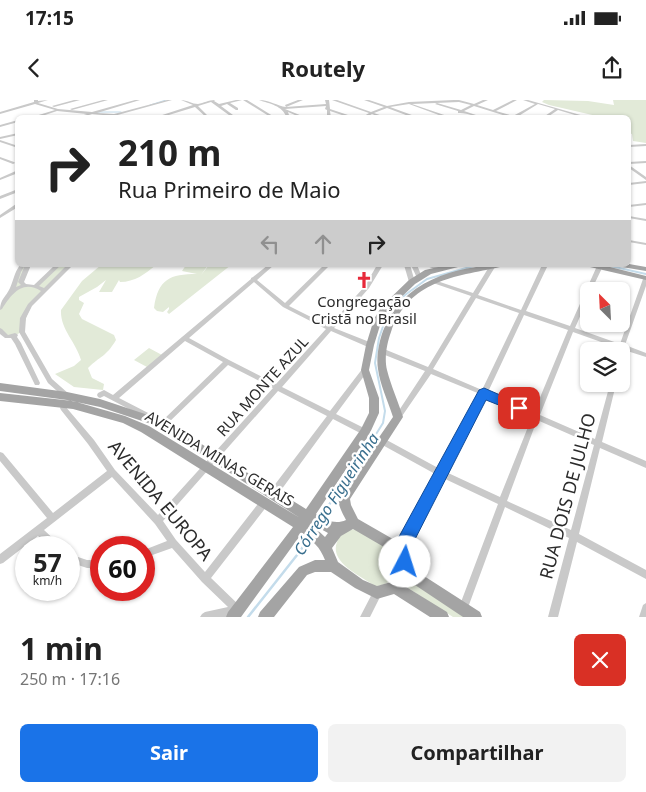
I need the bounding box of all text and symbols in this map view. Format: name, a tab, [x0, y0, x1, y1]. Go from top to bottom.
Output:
text: 17:15	[25, 5, 74, 31]
text: Routely	[281, 53, 365, 83]
icon: back	[20, 54, 48, 82]
icon: share	[598, 54, 626, 82]
text: 210 m	[118, 129, 221, 176]
icon: right	[35, 135, 100, 200]
text: Rua Primeiro de Maio	[118, 174, 341, 204]
icon: left	[256, 230, 284, 258]
icon: ahead	[309, 230, 337, 258]
icon: right	[362, 230, 390, 258]
church icon: Congregação Cristã no Brasil	[354, 270, 374, 290]
north arrow	[580, 282, 630, 332]
map controls	[580, 282, 630, 392]
place label: Congregação Cristã no Brasil	[311, 291, 417, 328]
street label: RUA MONTE AZUL	[212, 332, 312, 440]
button: layers	[580, 342, 630, 392]
pin	[498, 387, 540, 429]
icon: arrive	[505, 394, 533, 422]
street label: AVENIDA MINAS GERAIS	[142, 406, 298, 510]
street label: RUA DOIS DE JULHO	[533, 410, 601, 582]
water label: Córrego Figueirinha	[288, 429, 384, 559]
street label: AVENIDA EUROPA	[104, 435, 219, 566]
position arrow	[378, 535, 430, 587]
speed limit sign: 60	[90, 536, 155, 601]
text: 57	[33, 545, 62, 579]
text: km/h	[33, 572, 62, 589]
text: 1 min	[20, 628, 103, 669]
button: close	[574, 634, 626, 686]
text: 250 m · 17:16	[20, 668, 120, 690]
button: Sair	[20, 724, 318, 782]
button: Compartilhar	[328, 724, 626, 782]

